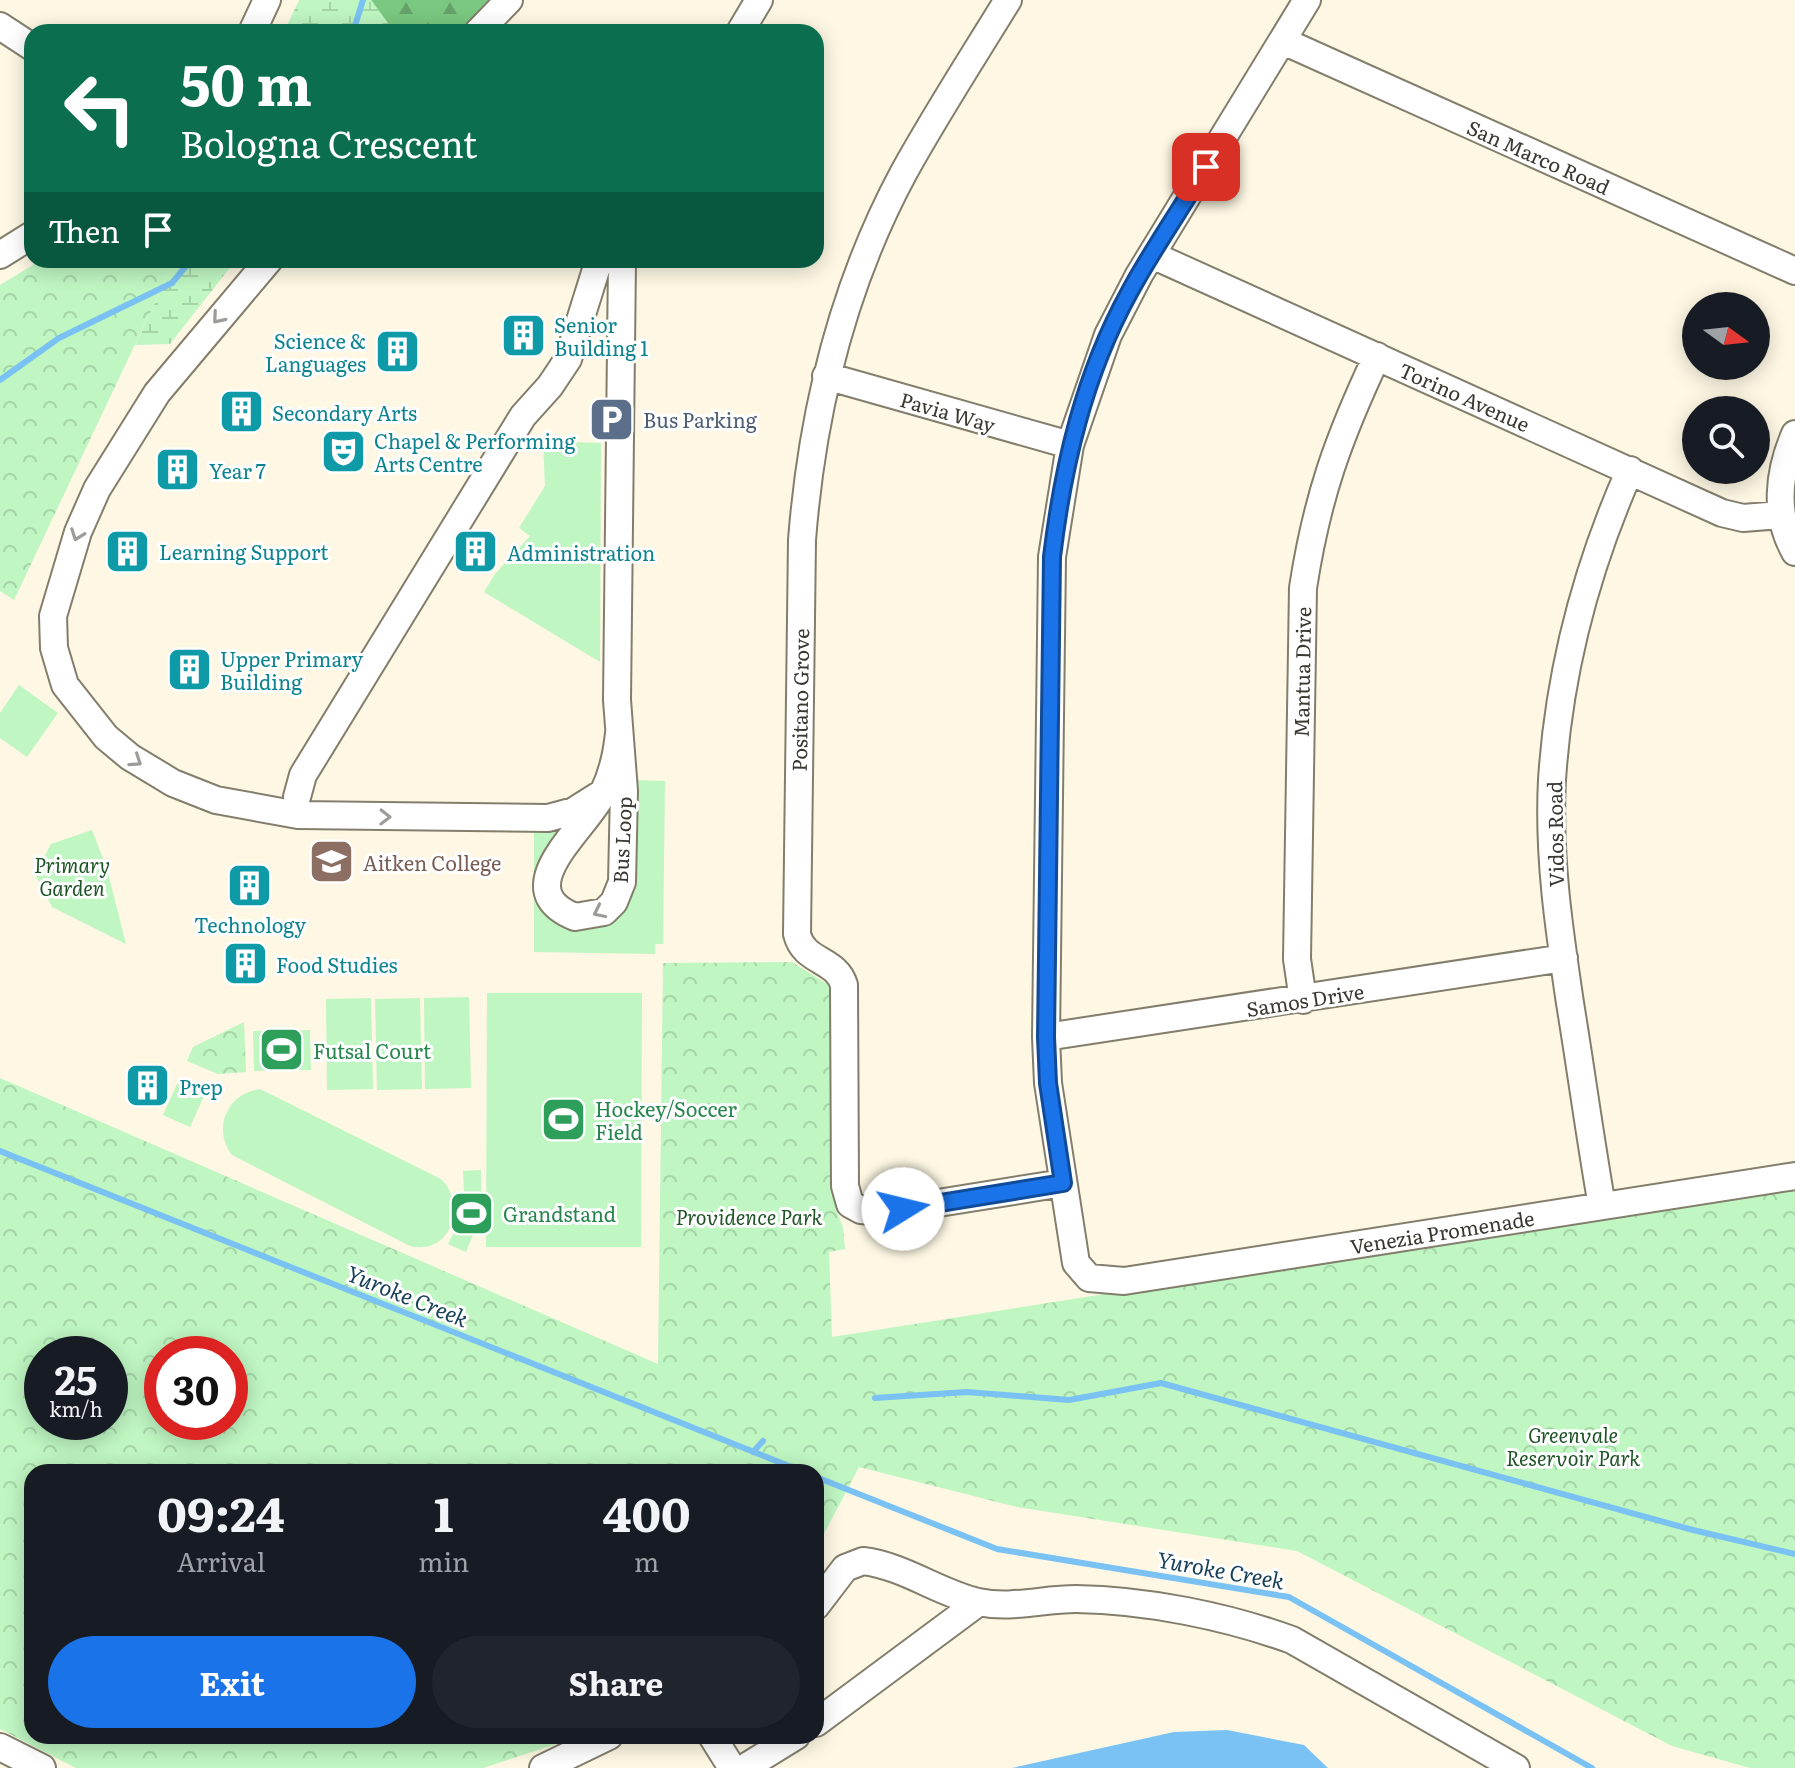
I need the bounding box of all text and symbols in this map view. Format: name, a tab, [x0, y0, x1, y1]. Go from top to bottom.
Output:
text: 50 m	[180, 40, 312, 123]
icon: left	[48, 56, 152, 160]
street label: San Marco Road	[1463, 111, 1615, 201]
text: Bologna Crescent	[180, 116, 477, 169]
pin	[1172, 133, 1240, 201]
icon: arrive	[1184, 145, 1228, 189]
text: Then	[48, 208, 120, 252]
icon: arrive	[136, 208, 180, 252]
north arrow	[1682, 292, 1770, 380]
map controls	[1682, 292, 1770, 484]
one-way arrow	[213, 309, 228, 324]
place label: Senior Building 1	[554, 309, 648, 362]
building icon: Senior Building 1	[499, 311, 547, 359]
place label: Science & Languages	[265, 325, 366, 378]
building icon: Science & Languages	[373, 328, 421, 376]
street label: Torino Avenue	[1395, 354, 1535, 438]
street label: Pavia Way	[897, 383, 1000, 439]
building icon: Secondary Arts	[217, 388, 265, 436]
parking icon: Bus Parking	[588, 395, 636, 443]
button: search	[1682, 396, 1770, 484]
place label: Secondary Arts	[272, 397, 417, 427]
place label: Bus Parking	[643, 404, 758, 434]
place label: Chapel & Performing Arts Centre	[374, 425, 576, 478]
theatre icon: Chapel & Performing Arts Centre	[319, 428, 367, 476]
building icon: Year 7	[154, 446, 202, 494]
place label: Year 7	[209, 455, 266, 485]
one-way arrow	[70, 527, 87, 541]
building icon: Learning Support	[104, 527, 152, 575]
building icon: Administration	[452, 528, 500, 576]
place label: Learning Support	[159, 536, 328, 566]
place label: Administration	[507, 537, 655, 567]
street label: Mantua Drive	[1285, 606, 1317, 738]
street label: Positano Grove	[783, 628, 815, 772]
place label: Upper Primary Building	[220, 643, 364, 696]
building icon: Upper Primary Building	[165, 645, 213, 693]
one-way arrow	[128, 751, 142, 766]
street label: Vidos Road	[1538, 781, 1570, 887]
street label: Bus Loop	[604, 796, 638, 884]
one-way arrow	[379, 808, 392, 825]
school or university icon: Aitken College	[308, 838, 356, 886]
place label: Aitken College	[363, 847, 501, 877]
park label: Primary Garden	[34, 849, 110, 902]
building icon: Technology	[226, 861, 274, 909]
one-way arrow	[593, 902, 607, 918]
place label: Technology	[194, 909, 307, 939]
building icon: Food Studies	[221, 940, 269, 988]
place label: Food Studies	[276, 949, 398, 979]
street label: Samos Drive	[1244, 975, 1366, 1023]
sports icon: Futsal Court	[258, 1026, 306, 1074]
place label: Futsal Court	[313, 1035, 431, 1065]
building icon: Prep	[124, 1062, 172, 1110]
place label: Prep	[179, 1071, 223, 1101]
place label: Hockey/Soccer Field	[595, 1093, 737, 1146]
sports icon: Hockey/Soccer Field	[540, 1096, 588, 1144]
position arrow	[861, 1167, 945, 1251]
sports icon: Grandstand	[448, 1189, 496, 1237]
place label: Grandstand	[503, 1198, 616, 1228]
park label: Providence Park	[676, 1201, 822, 1231]
street label: Venezia Promenade	[1348, 1202, 1536, 1260]
water label: Yuroke Creek	[342, 1256, 474, 1334]
speed limit sign: 30	[144, 1336, 248, 1440]
text: 25	[54, 1348, 98, 1407]
text: km/h	[49, 1393, 103, 1423]
park label: Greenvale Reservoir Park	[1506, 1419, 1640, 1472]
text: 09:24	[157, 1476, 285, 1547]
text: 1	[434, 1476, 454, 1547]
text: 400	[603, 1476, 691, 1547]
text: Arrival	[177, 1541, 265, 1580]
text: min	[418, 1541, 469, 1580]
text: m	[634, 1541, 659, 1580]
water label: Yuroke Creek	[1155, 1542, 1287, 1596]
button: Exit	[48, 1636, 416, 1728]
button: Share	[432, 1636, 800, 1728]

